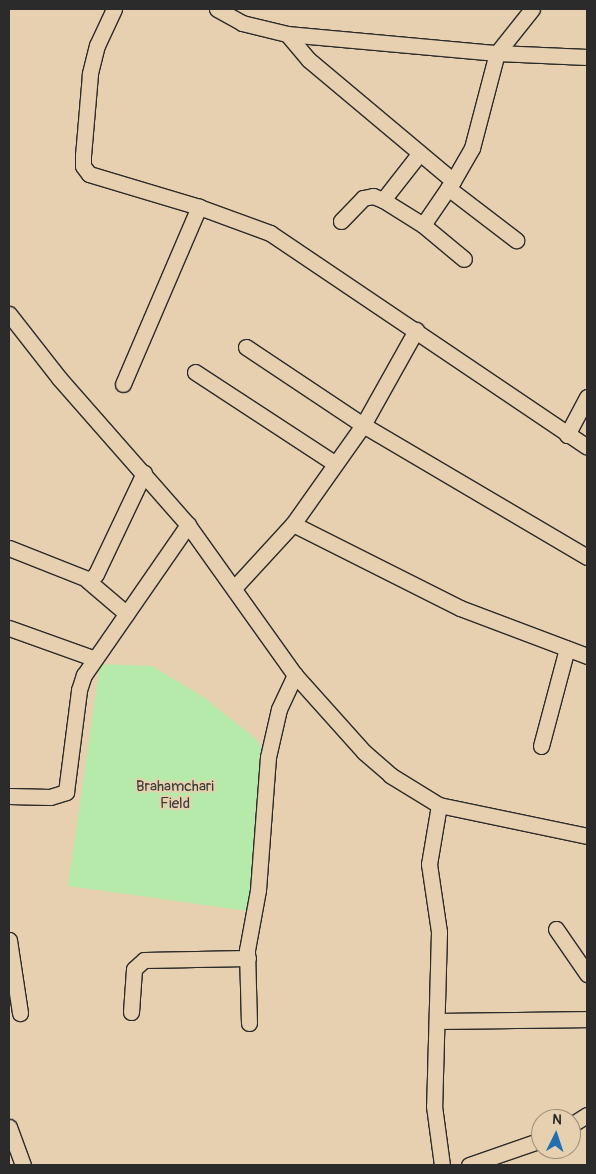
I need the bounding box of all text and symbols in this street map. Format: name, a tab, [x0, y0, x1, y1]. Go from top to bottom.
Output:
park label: Brahamchari Field	[136, 777, 214, 812]
north arrow	[531, 1109, 581, 1159]
text: N	[552, 1111, 562, 1128]

